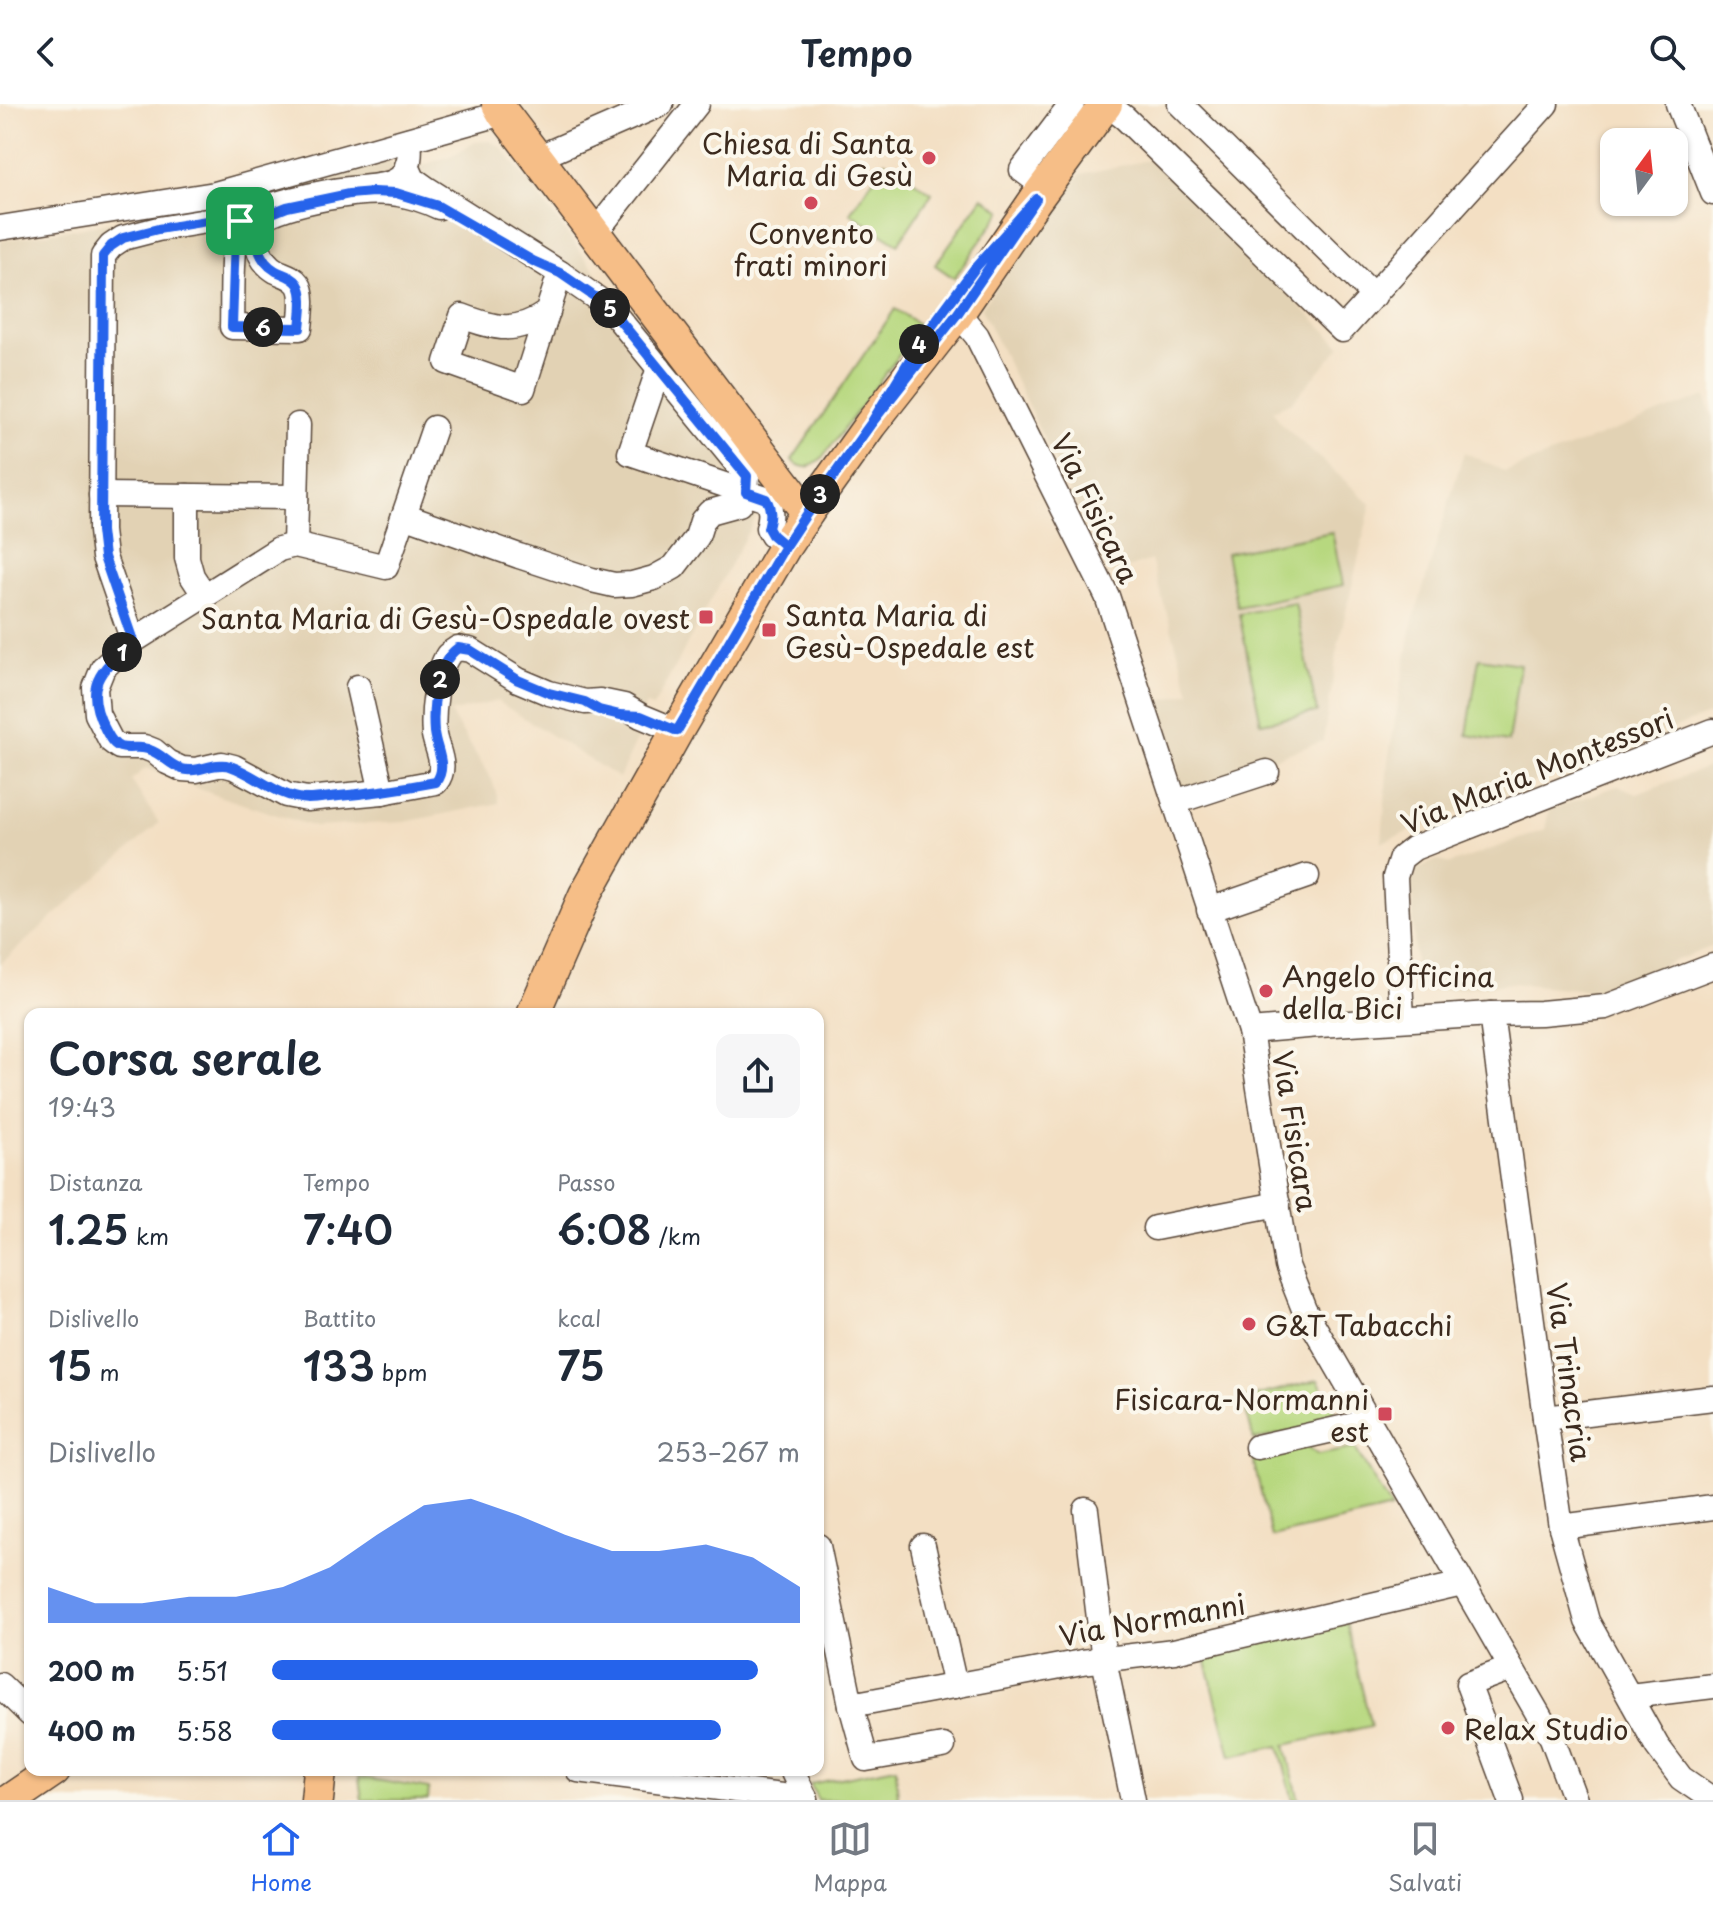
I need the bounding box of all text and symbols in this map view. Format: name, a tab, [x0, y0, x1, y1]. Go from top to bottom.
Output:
text: Tempo	[800, 25, 913, 79]
icon: back	[24, 30, 68, 74]
icon: search	[1645, 30, 1689, 74]
place label: Chiesa di Santa Maria di Gesù	[702, 121, 914, 196]
north arrow	[1600, 128, 1688, 216]
map controls	[1600, 128, 1688, 216]
marker: Chiesa di Santa Maria di Gesù	[920, 149, 938, 167]
pin	[206, 187, 274, 255]
marker: Convento frati minori	[802, 194, 820, 212]
icon: arrive	[218, 199, 262, 243]
place label: Convento frati minori	[734, 211, 888, 286]
pin: 5	[590, 288, 630, 328]
text: 5	[603, 291, 617, 324]
pin: 6	[243, 307, 283, 347]
text: 6	[255, 310, 271, 343]
pin: 4	[899, 324, 939, 364]
text: 4	[912, 327, 926, 360]
street label: Via Fisicara	[1041, 426, 1151, 591]
pin: 3	[800, 474, 840, 514]
text: 3	[813, 477, 827, 510]
place label: Santa Maria di Gesù-Ospedale est	[785, 593, 1034, 668]
place label: Santa Maria di Gesù-Ospedale ovest	[201, 596, 690, 639]
marker: Santa Maria di Gesù-Ospedale ovest	[697, 608, 715, 626]
marker: Santa Maria di Gesù-Ospedale est	[760, 621, 778, 639]
pin: 1	[102, 632, 142, 672]
text: 1	[117, 635, 127, 668]
pin: 2	[420, 659, 460, 699]
text: 2	[432, 662, 448, 695]
street label: Via Maria Montessori	[1394, 696, 1680, 844]
place label: Angelo Officina della Bici	[1282, 954, 1494, 1029]
marker: Angelo Officina della Bici	[1257, 982, 1275, 1000]
text: Corsa serale	[48, 1024, 322, 1090]
button: share	[716, 1034, 800, 1118]
street label: Via Fisicara	[1262, 1047, 1330, 1215]
text: 19:43	[48, 1087, 116, 1126]
text: Distanza	[48, 1165, 143, 1198]
text: Tempo	[303, 1165, 370, 1198]
text: Passo	[557, 1165, 615, 1198]
text: 1.25	[48, 1198, 129, 1259]
text: 7:40	[303, 1198, 393, 1259]
text: 6:08	[557, 1198, 652, 1259]
text: km	[129, 1219, 169, 1252]
text: /km	[652, 1219, 701, 1252]
street label: Via Trinacria	[1536, 1280, 1604, 1464]
text: Dislivello	[48, 1301, 139, 1334]
text: Battito	[303, 1301, 376, 1334]
text: kcal	[557, 1301, 601, 1334]
place label: G&T Tabacchi	[1265, 1303, 1452, 1346]
marker: G&T Tabacchi	[1240, 1315, 1258, 1333]
text: 15	[48, 1334, 92, 1395]
text: 133	[303, 1334, 375, 1395]
text: 75	[557, 1334, 605, 1395]
text: m	[92, 1355, 120, 1388]
text: bpm	[375, 1355, 428, 1388]
place label: Fisicara-Normanni est	[1114, 1377, 1369, 1452]
marker: Fisicara-Normanni est	[1376, 1405, 1394, 1423]
text: Dislivello	[48, 1432, 156, 1471]
text: 253–267 m	[656, 1432, 800, 1471]
street label: Via Normanni	[1055, 1581, 1249, 1657]
text: 200 m	[48, 1651, 135, 1690]
text: 5:51	[176, 1651, 228, 1690]
place label: Relax Studio	[1464, 1707, 1629, 1750]
text: 400 m	[48, 1711, 136, 1750]
text: 5:58	[176, 1711, 233, 1750]
marker: Relax Studio	[1439, 1719, 1457, 1737]
tab: Home	[251, 1817, 312, 1898]
tab: Mappa	[813, 1817, 887, 1898]
tab: Salvati	[1388, 1817, 1462, 1898]

